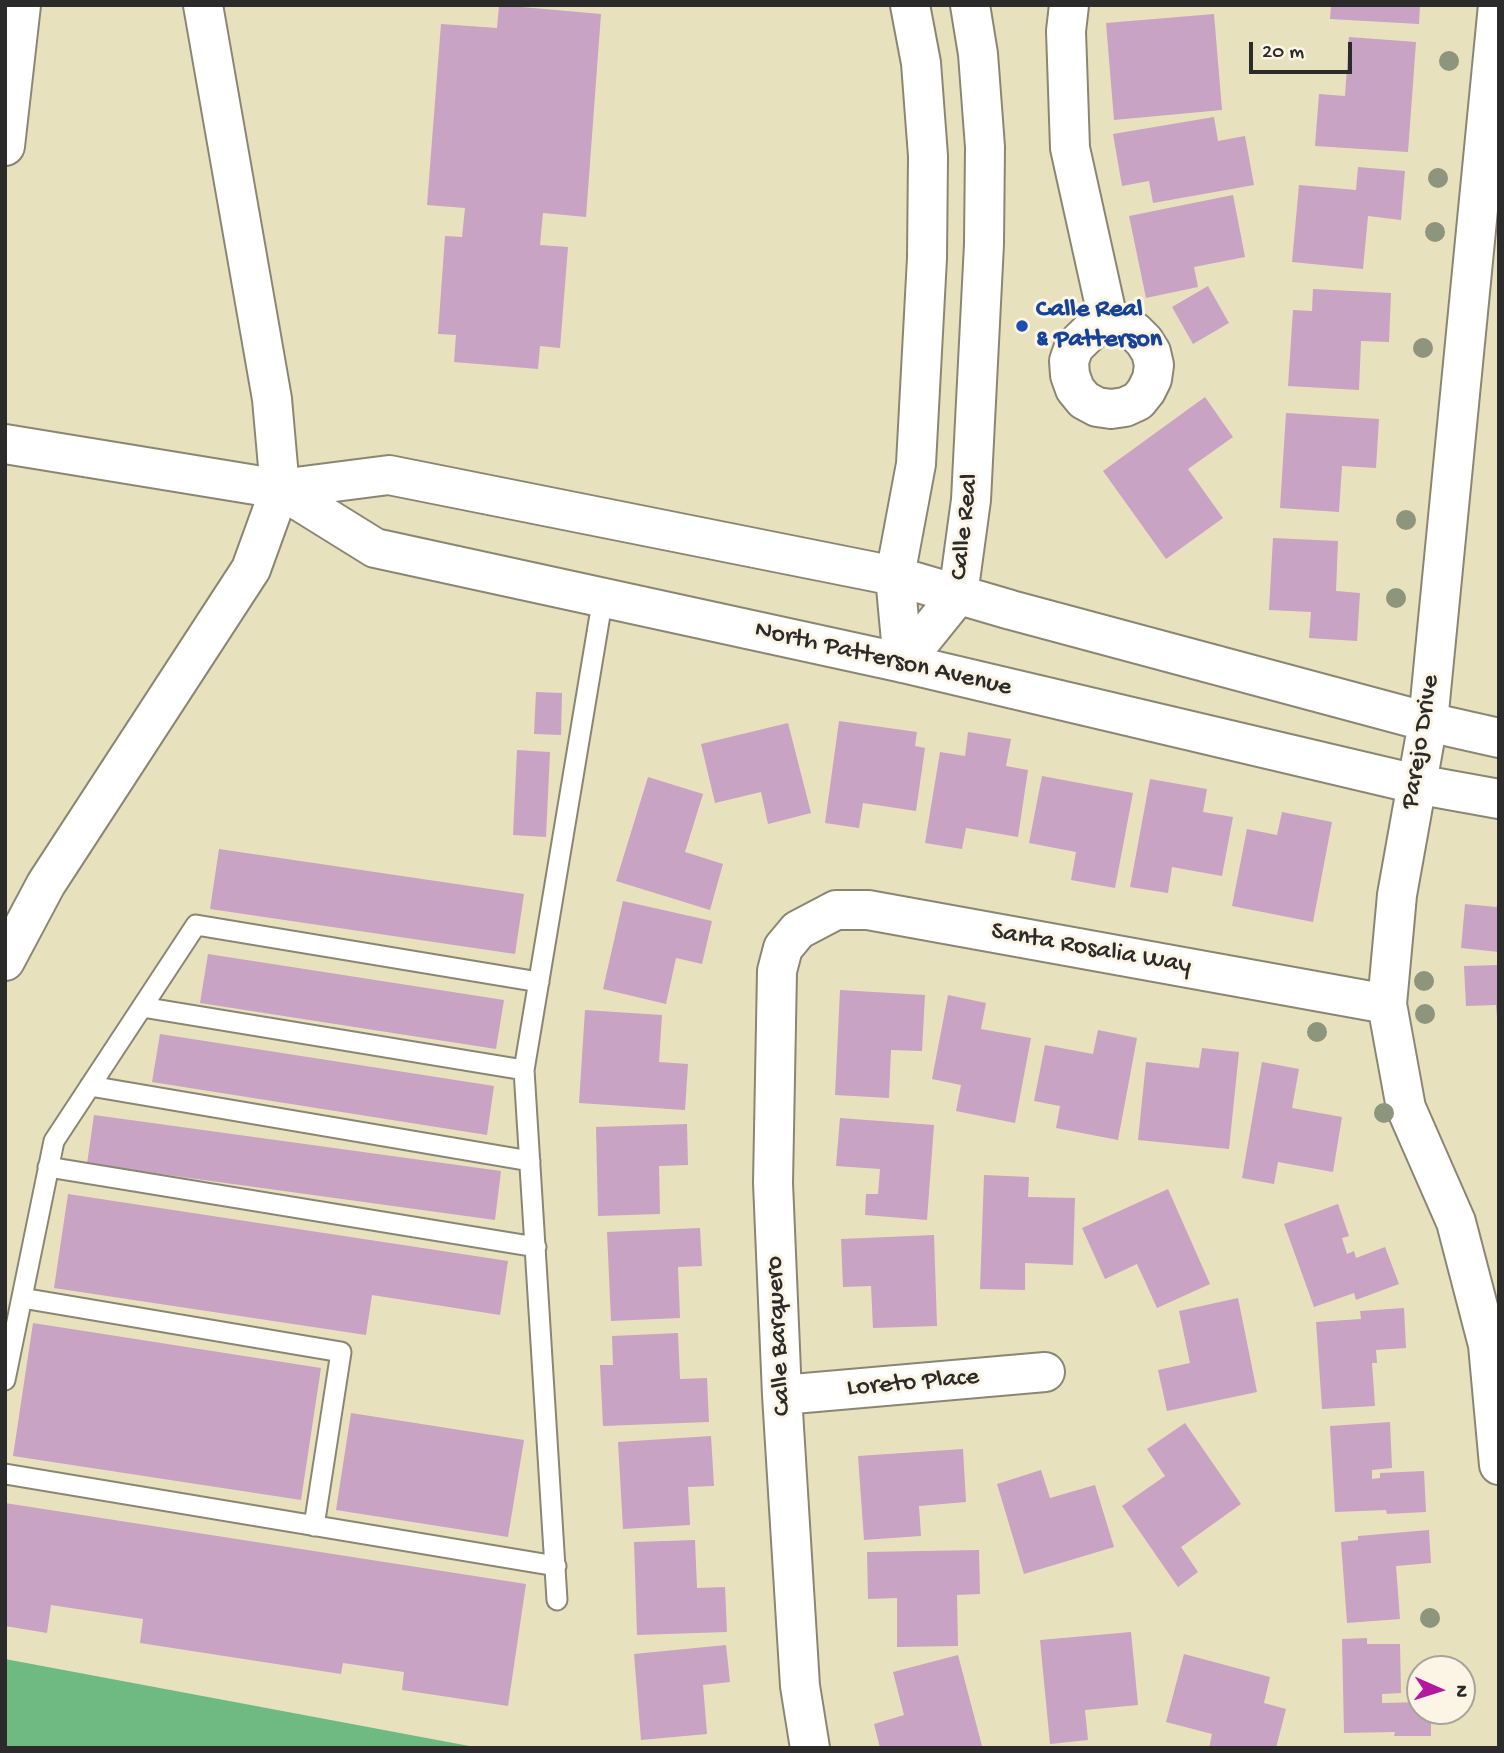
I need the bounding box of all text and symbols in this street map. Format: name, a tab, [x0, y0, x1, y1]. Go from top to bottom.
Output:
scale bar	[1252, 28, 1355, 72]
text: 20 m	[1262, 41, 1304, 66]
place label: Calle Real & Patterson	[1036, 295, 1162, 356]
marker: Calle Real & Patterson	[1014, 318, 1030, 334]
street label: Calle Real	[945, 472, 987, 582]
street label: North Patterson Avenue	[751, 615, 1015, 705]
street label: Parejo Drive	[1396, 673, 1448, 811]
street label: Santa Rosalia Way	[989, 917, 1193, 983]
street label: Calle Barquero	[760, 1255, 800, 1417]
street label: Loreto Place	[846, 1363, 980, 1405]
north arrow	[1406, 1655, 1476, 1725]
text: N	[1449, 1684, 1472, 1698]

